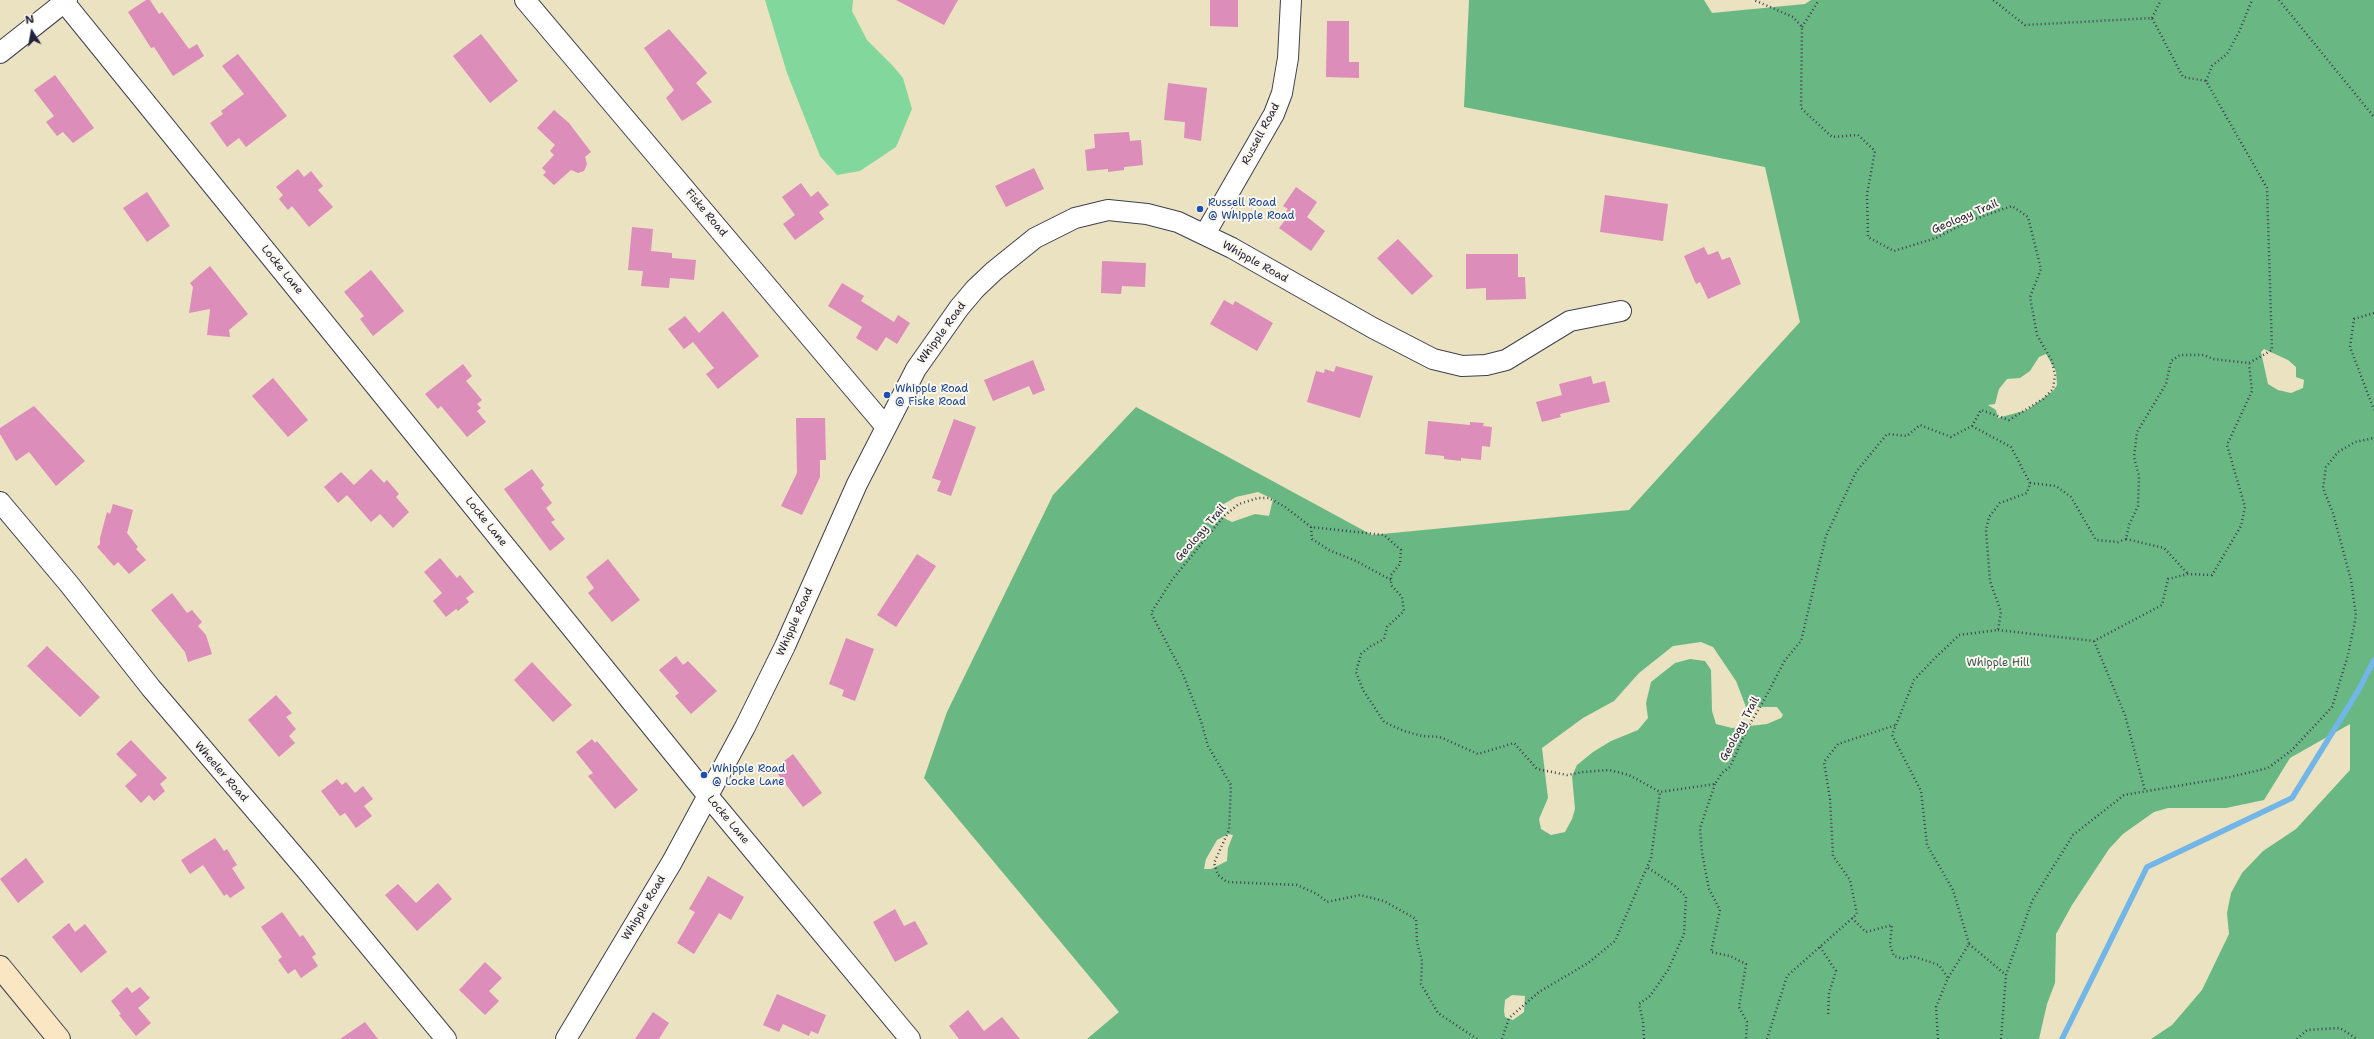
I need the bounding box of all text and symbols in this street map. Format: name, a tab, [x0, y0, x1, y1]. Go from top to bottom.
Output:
north arrow	[12, 12, 52, 52]
text: N	[24, 12, 35, 28]
street label: Russell Road	[1239, 101, 1283, 167]
street label: Fiske Road	[682, 187, 730, 239]
place label: Russell Road @ Whipple Road	[1208, 196, 1295, 222]
street label: Geology Trail	[1930, 197, 2000, 237]
marker: Russell Road @ Whipple Road	[1195, 204, 1205, 214]
street label: Whipple Road	[1220, 238, 1290, 286]
street label: Locke Lane	[258, 243, 306, 297]
street label: Whipple Road	[915, 299, 969, 367]
place label: Whipple Road @ Fiske Road	[895, 382, 968, 408]
marker: Whipple Road @ Fiske Road	[882, 390, 892, 400]
street label: Locke Lane	[462, 495, 510, 549]
street label: Geology Trail	[1173, 502, 1229, 564]
street label: Whipple Road	[774, 586, 816, 658]
park label: Whipple Hill	[1966, 656, 2030, 670]
street label: Geology Trail	[1717, 695, 1763, 763]
street label: Wheeler Road	[191, 739, 251, 805]
place label: Whipple Road @ Locke Lane	[712, 762, 785, 788]
marker: Whipple Road @ Locke Lane	[699, 770, 709, 780]
street label: Locke Lane	[704, 793, 752, 847]
street label: Whipple Road	[619, 873, 669, 943]

